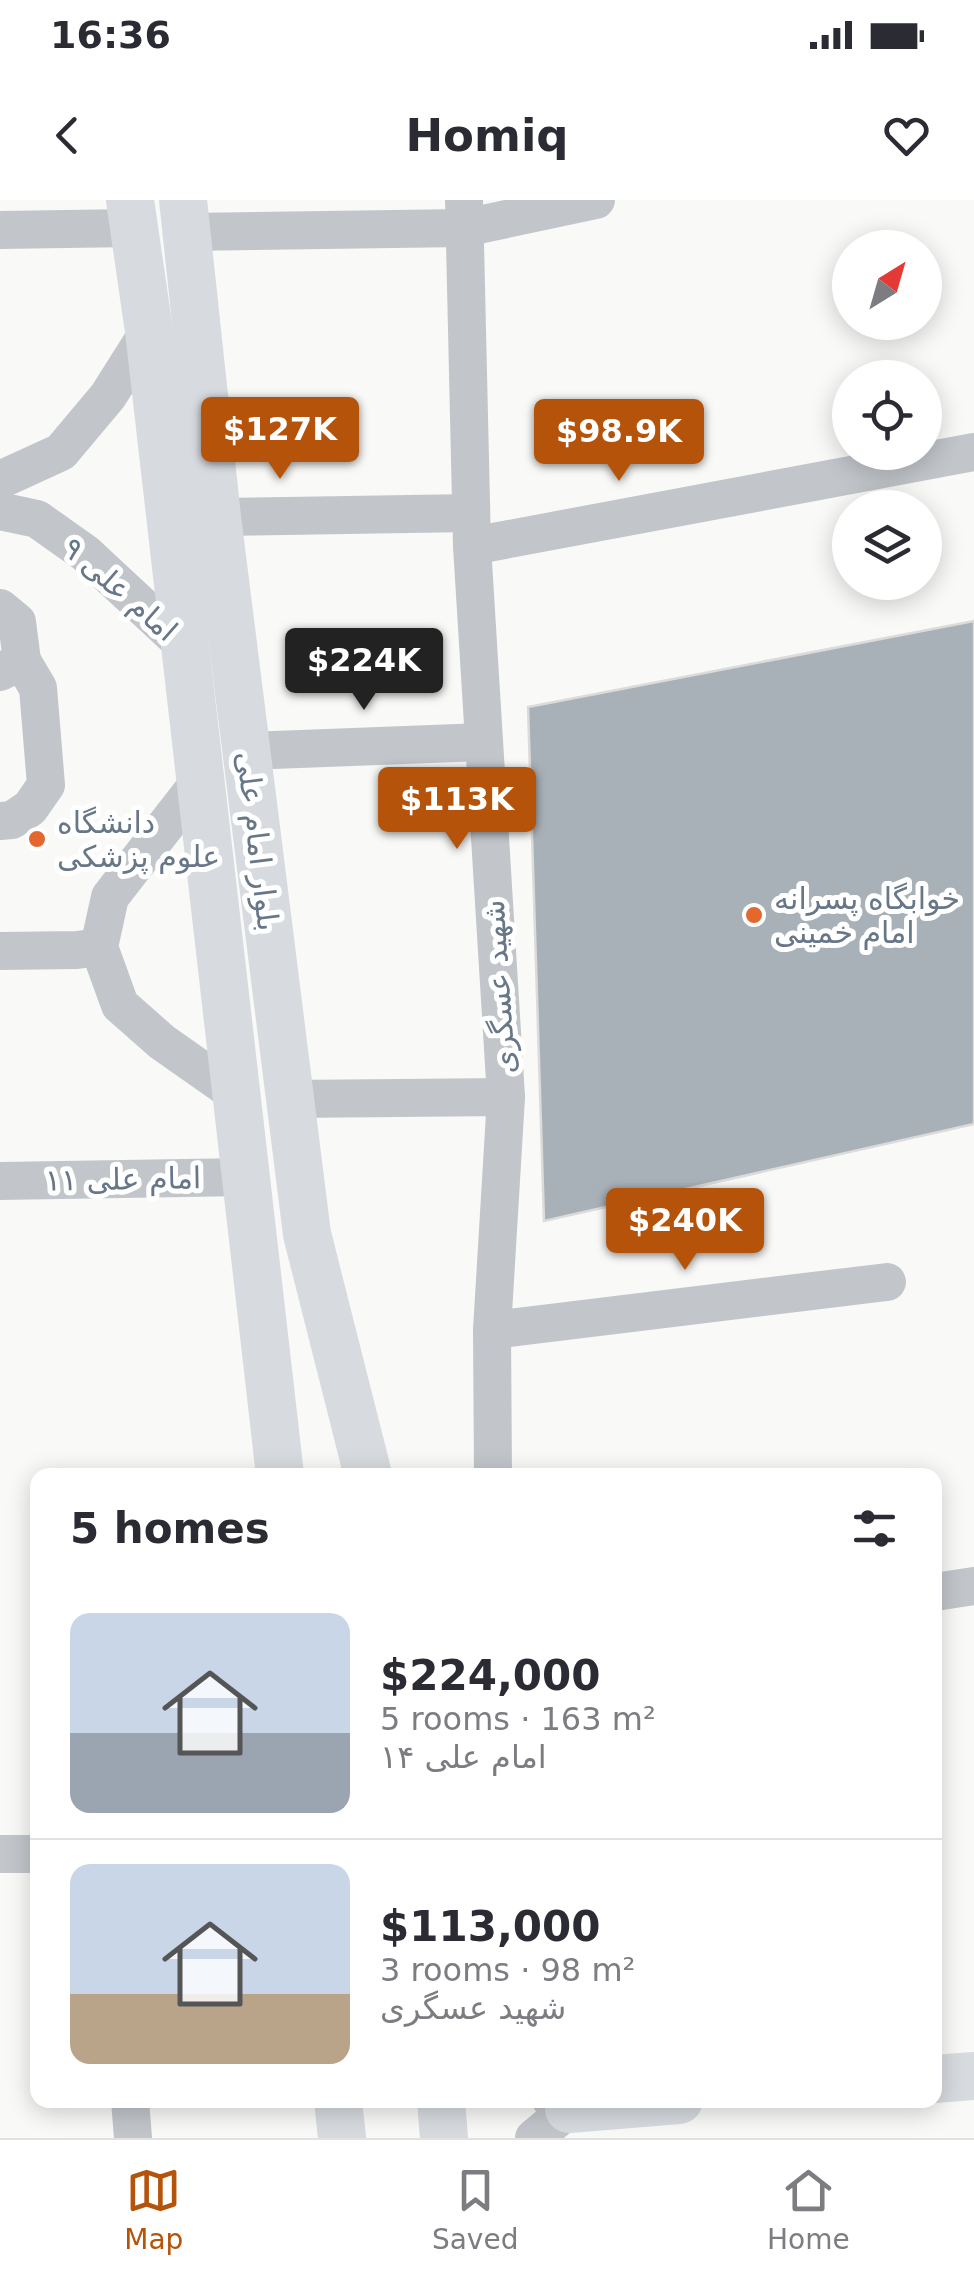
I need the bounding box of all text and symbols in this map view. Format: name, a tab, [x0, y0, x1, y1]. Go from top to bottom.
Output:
text: 16:36	[50, 13, 171, 57]
icon: back	[40, 108, 95, 163]
icon: heart	[879, 108, 934, 163]
text: Homiq	[405, 109, 569, 162]
north arrow	[832, 230, 942, 340]
map controls	[832, 230, 942, 600]
button: locate	[832, 360, 942, 470]
pin: $127K	[210, 397, 350, 482]
pin: $98.9K	[538, 399, 700, 484]
text: $127K	[223, 410, 337, 448]
text: $98.9K	[556, 412, 682, 450]
button: layers	[832, 490, 942, 600]
street label: امام علی ۹	[56, 530, 184, 648]
pin: $224K	[294, 628, 434, 713]
text: $224K	[307, 641, 421, 679]
street label: بلوار امام علی	[230, 749, 286, 933]
pin: $113K	[387, 767, 527, 852]
text: $113K	[400, 780, 514, 818]
place label: دانشگاه علوم پزشکی	[57, 805, 220, 875]
marker: دانشگاه علوم پزشکی	[26, 828, 48, 850]
place label: خوابگاه پسرانه امام خمینی	[774, 881, 960, 950]
street label: شهید عسگری	[475, 899, 524, 1075]
marker: خوابگاه پسرانه امام خمینی	[743, 904, 765, 926]
street label: امام علی ۱۱	[45, 1160, 201, 1198]
pin: $240K	[615, 1188, 755, 1273]
text: $240K	[628, 1201, 742, 1239]
icon: filters	[847, 1501, 902, 1556]
text: 5 homes	[70, 1504, 270, 1553]
text: $224,000	[380, 1651, 601, 1700]
icon: home	[150, 1653, 270, 1773]
text: 5 rooms · 163 m²	[380, 1700, 656, 1738]
text: امام علی ۱۴	[380, 1738, 547, 1776]
text: $113,000	[380, 1902, 601, 1951]
icon: home	[150, 1904, 270, 2024]
text: 3 rooms · 98 m²	[380, 1951, 635, 1989]
text: شهید عسگری	[380, 1989, 566, 2027]
tab: Map	[124, 2163, 183, 2256]
tab: Saved	[432, 2163, 518, 2256]
tab: Home	[767, 2163, 850, 2256]

